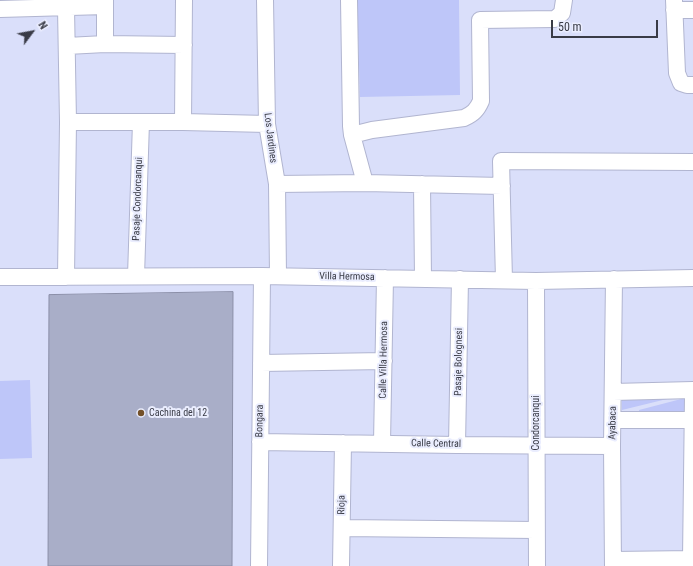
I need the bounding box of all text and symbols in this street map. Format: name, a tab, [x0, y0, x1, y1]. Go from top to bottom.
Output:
north arrow	[12, 12, 52, 52]
scale bar	[553, 12, 660, 38]
text: N	[35, 19, 50, 32]
text: 50 m	[558, 20, 582, 34]
street label: Los Jardines	[261, 112, 279, 164]
street label: Pasaje Condorcanqui	[131, 157, 145, 241]
street label: Villa Hermosa	[319, 271, 375, 283]
street label: Calle Villa Hermosa	[377, 321, 391, 399]
street label: Pasaje Bolognesi	[452, 328, 466, 396]
street label: Condorcanqui	[530, 396, 542, 450]
street label: Bongara	[254, 405, 266, 437]
street label: Ayabaca	[607, 406, 619, 440]
place label: Cachina del 12	[149, 407, 207, 419]
marker: Cachina del 12	[136, 408, 146, 418]
street label: Calle Central	[411, 438, 461, 450]
street label: Rioja	[336, 495, 348, 515]

